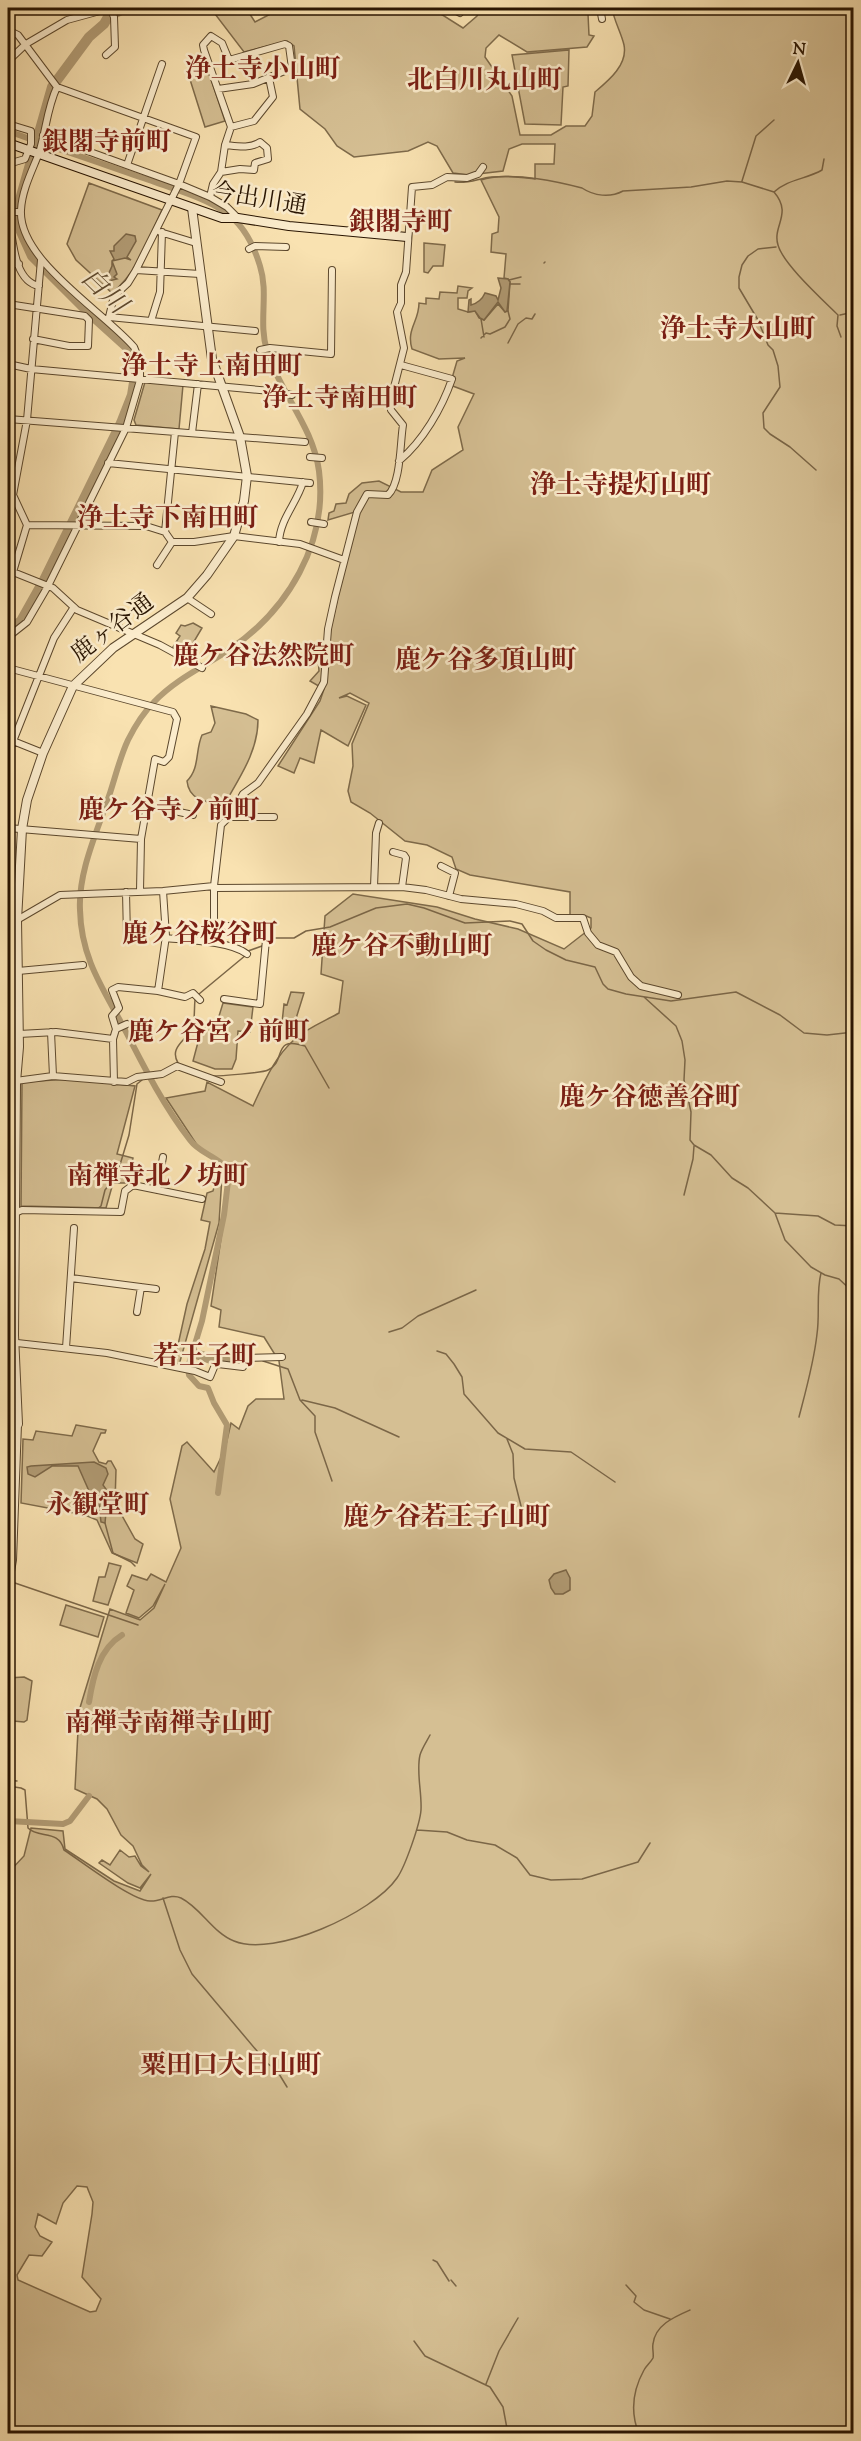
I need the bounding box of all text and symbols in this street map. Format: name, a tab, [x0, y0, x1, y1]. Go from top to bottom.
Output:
north arrow	[768, 33, 828, 93]
text: N	[792, 39, 807, 63]
district label: 浄土寺小山町	[185, 52, 341, 89]
district label: 北白川丸山町	[407, 63, 563, 100]
district label: 銀閣寺前町	[42, 125, 172, 162]
street label: 今出川通	[209, 176, 309, 224]
district label: 銀閣寺町	[349, 205, 453, 242]
water label: 白川	[71, 261, 137, 325]
district label: 浄土寺大山町	[660, 312, 816, 349]
district label: 浄土寺上南田町	[121, 349, 303, 386]
district label: 浄土寺南田町	[262, 381, 418, 418]
district label: 浄土寺提灯山町	[530, 468, 712, 505]
district label: 浄土寺下南田町	[77, 501, 259, 538]
street label: 鹿ヶ谷通	[64, 587, 162, 671]
district label: 鹿ケ谷法然院町	[173, 639, 355, 676]
district label: 鹿ケ谷多頂山町	[395, 643, 577, 680]
district label: 鹿ケ谷寺ノ前町	[78, 793, 260, 830]
district label: 鹿ケ谷桜谷町	[122, 917, 278, 954]
district label: 鹿ケ谷不動山町	[311, 929, 493, 966]
district label: 鹿ケ谷宮ノ前町	[128, 1015, 310, 1052]
district label: 鹿ケ谷徳善谷町	[559, 1080, 741, 1117]
district label: 南禅寺北ノ坊町	[67, 1159, 249, 1196]
district label: 若王子町	[153, 1339, 257, 1376]
district label: 永観堂町	[46, 1488, 150, 1525]
district label: 鹿ケ谷若王子山町	[343, 1500, 551, 1537]
district label: 南禅寺南禅寺山町	[65, 1706, 273, 1743]
district label: 粟田口大日山町	[140, 2048, 322, 2085]

